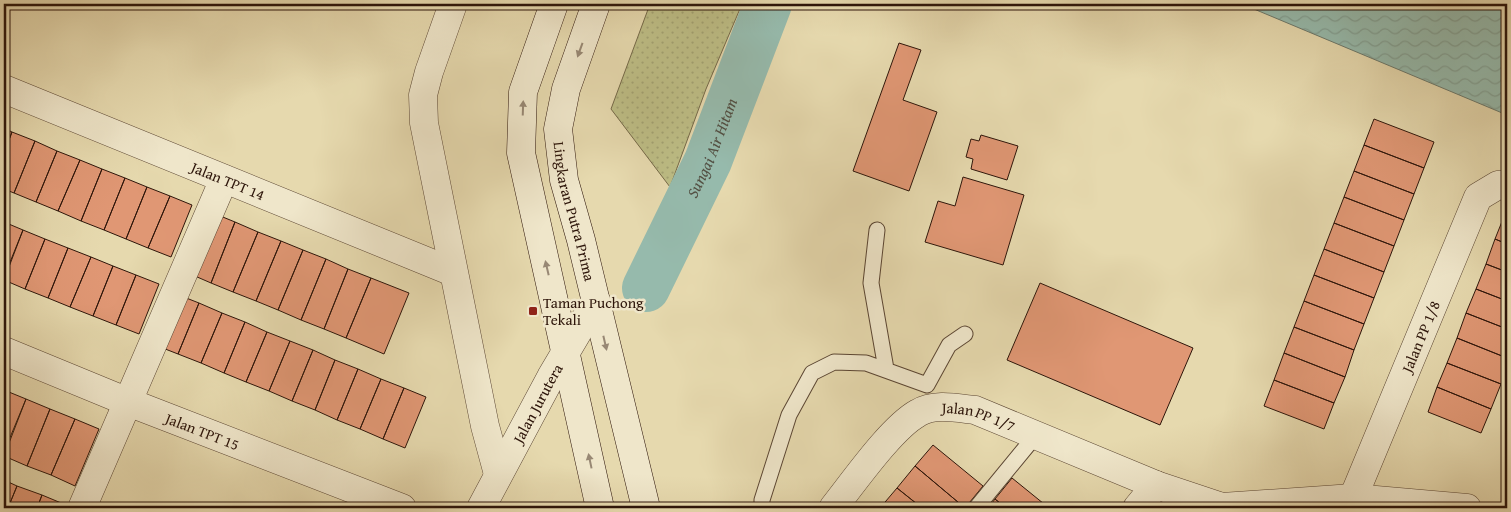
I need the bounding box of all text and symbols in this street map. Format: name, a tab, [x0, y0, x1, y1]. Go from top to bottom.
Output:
one-way arrow	[576, 42, 583, 57]
water label: Sungai Air Hitam	[680, 94, 743, 202]
one-way arrow	[519, 100, 527, 116]
street label: Lingkaran Putra Prima	[549, 140, 601, 283]
street label: Jalan TPT 14	[186, 155, 268, 205]
one-way arrow	[543, 260, 551, 275]
place label: Taman Puchong Tekali	[543, 292, 644, 330]
street label: Jalan PP 1/8	[1395, 297, 1444, 377]
marker: Taman Puchong Tekali	[527, 305, 539, 317]
one-way arrow	[601, 336, 609, 351]
street label: Jalan Jurutera	[506, 359, 567, 448]
street label: Jalan PP 1/7	[940, 396, 1018, 436]
street label: Jalan TPT 15	[161, 406, 243, 455]
one-way arrow	[586, 453, 594, 468]

